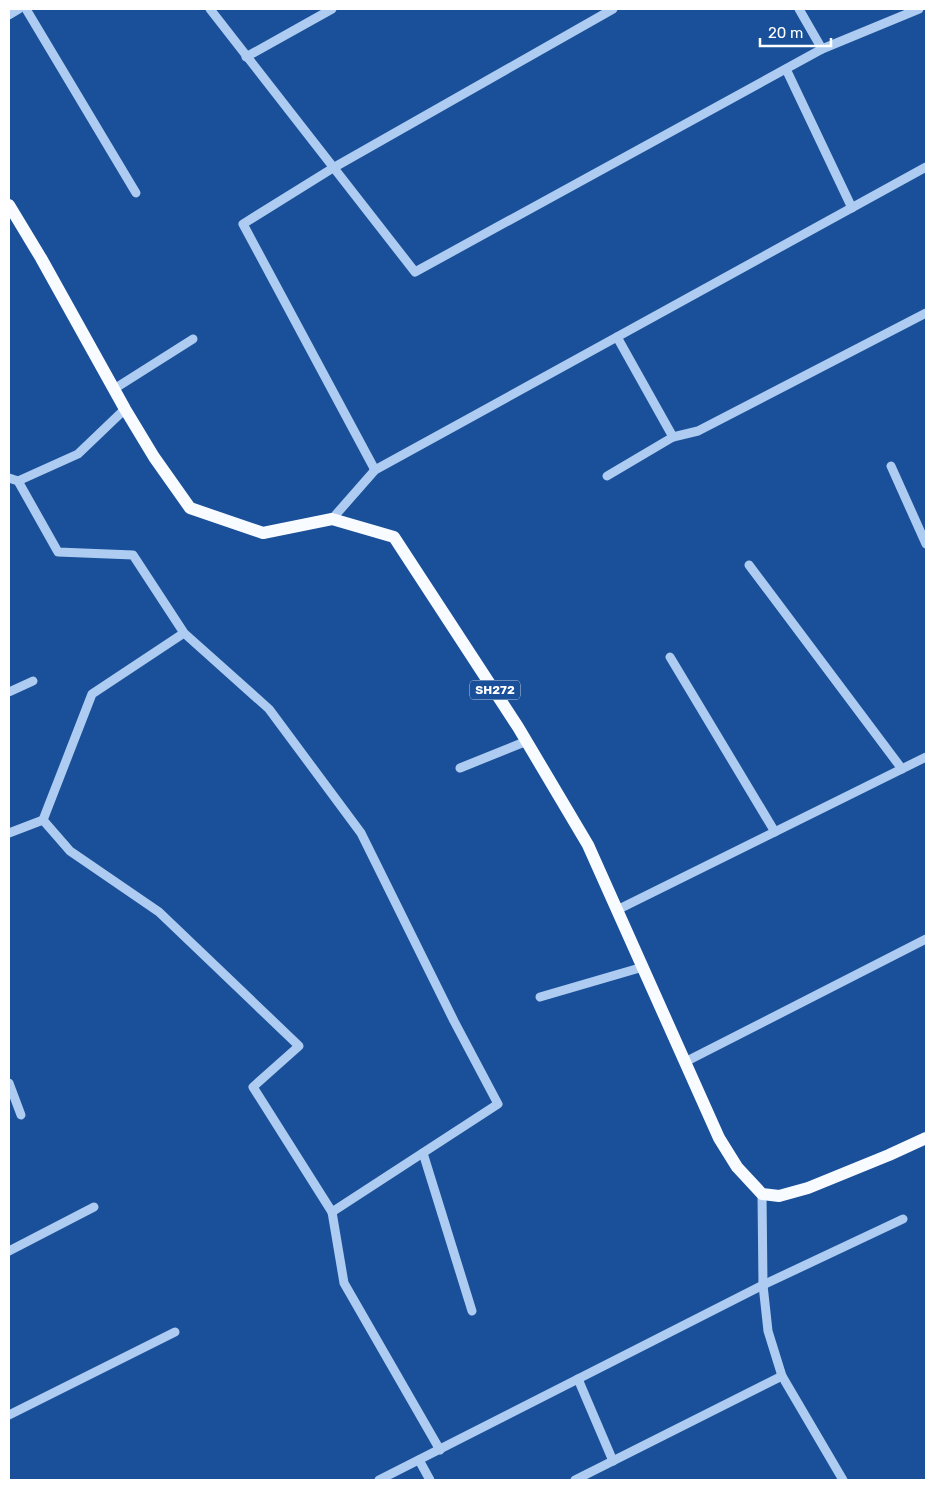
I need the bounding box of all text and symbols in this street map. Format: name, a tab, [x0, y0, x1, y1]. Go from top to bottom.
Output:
scale bar	[760, 15, 831, 47]
text: 20 m	[768, 24, 803, 42]
road number: SH272	[470, 680, 520, 700]

